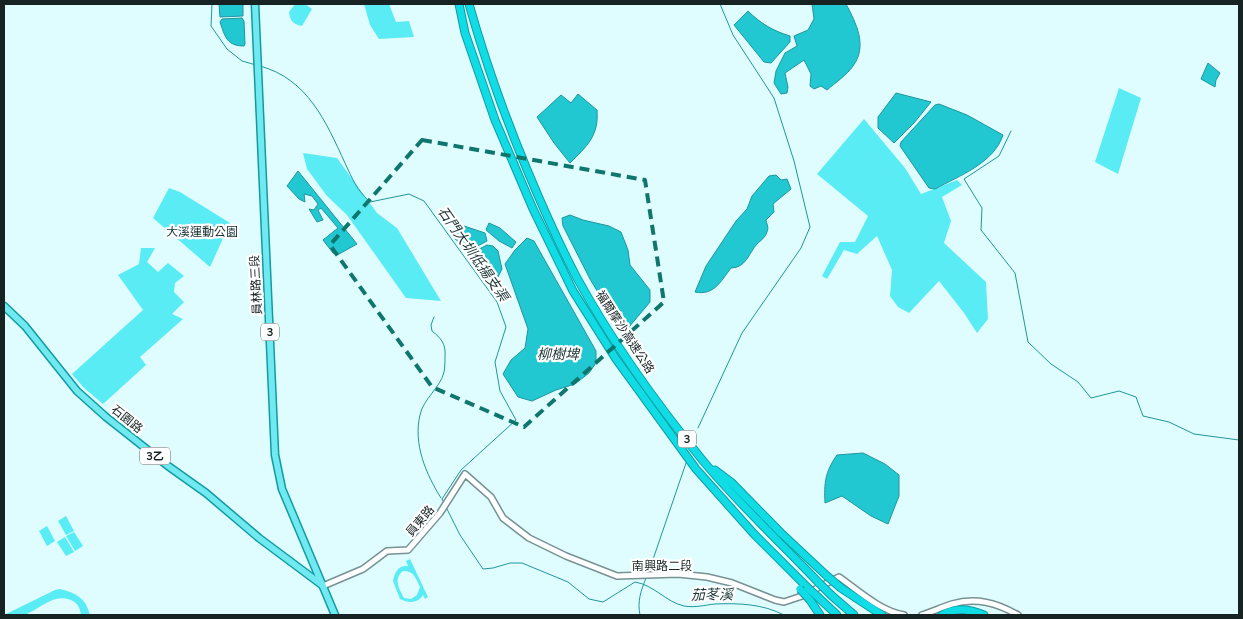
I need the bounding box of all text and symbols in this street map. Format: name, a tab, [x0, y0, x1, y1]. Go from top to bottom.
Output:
water label: 石門大圳低揚支渠	[433, 203, 514, 307]
park label: 大溪運動公園	[166, 224, 238, 240]
street label: 員林路三段	[246, 255, 266, 315]
street label: 福爾摩沙高速公路	[592, 287, 658, 377]
road number: 3	[261, 324, 279, 341]
water label: 柳樹埤	[537, 345, 581, 364]
street label: 石園路	[108, 401, 146, 437]
road number: 3	[678, 430, 696, 448]
road number: 3乙	[140, 448, 170, 464]
street label: 員東路	[402, 502, 438, 540]
street label: 南興路二段	[632, 558, 692, 574]
water label: 茄苳溪	[691, 585, 735, 605]

